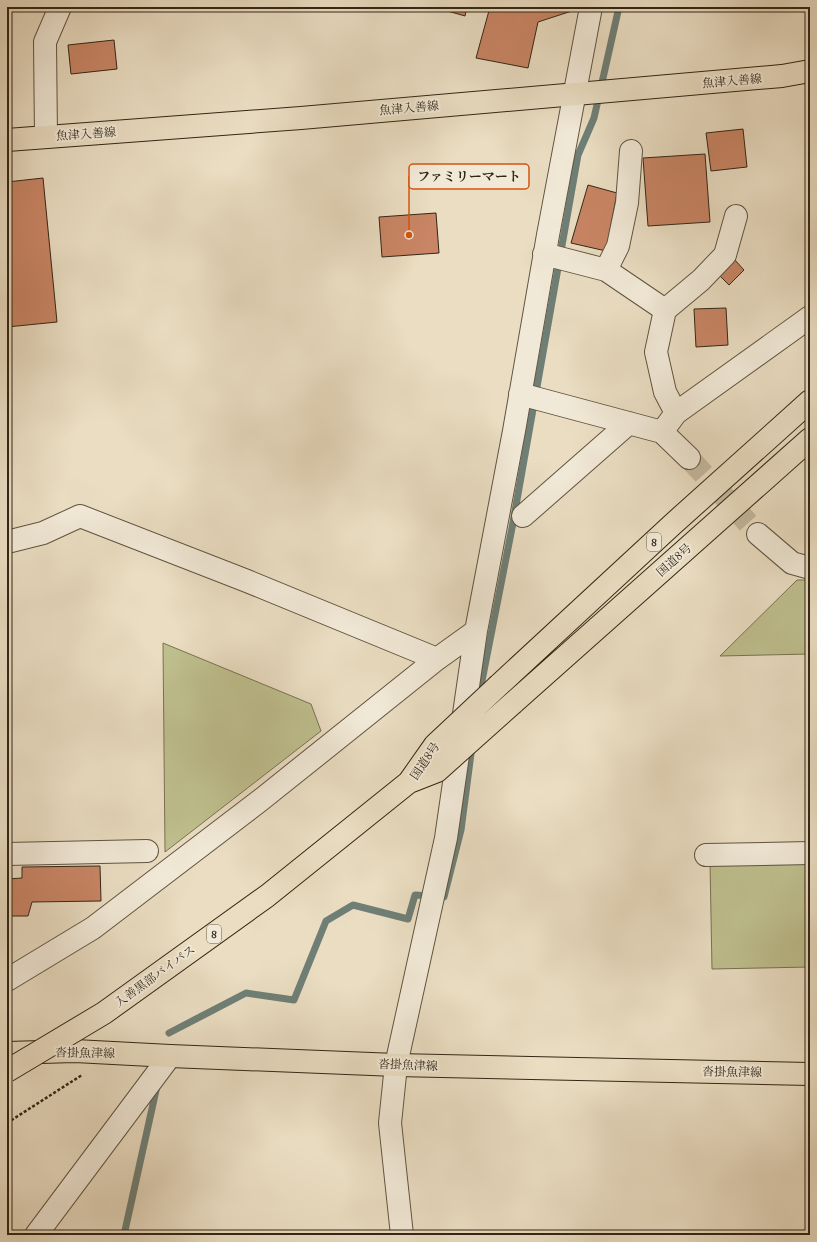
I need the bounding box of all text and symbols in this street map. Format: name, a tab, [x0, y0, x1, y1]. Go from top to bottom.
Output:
street label: 魚津入善線	[701, 71, 763, 91]
street label: 魚津入善線	[378, 98, 440, 118]
street label: 魚津入善線	[56, 125, 116, 143]
callout: ファミリーマート	[409, 164, 529, 189]
text: ファミリーマート	[417, 169, 521, 184]
road number: 8	[647, 533, 661, 551]
street label: 国道8号	[654, 541, 694, 579]
street label: 国道8号	[407, 740, 443, 782]
road number: 8	[207, 925, 221, 943]
street label: 入善黒部バイパス	[112, 942, 198, 1010]
street label: 沓掛魚津線	[55, 1045, 115, 1061]
street label: 沓掛魚津線	[378, 1057, 438, 1073]
street label: 沓掛魚津線	[702, 1064, 762, 1080]

